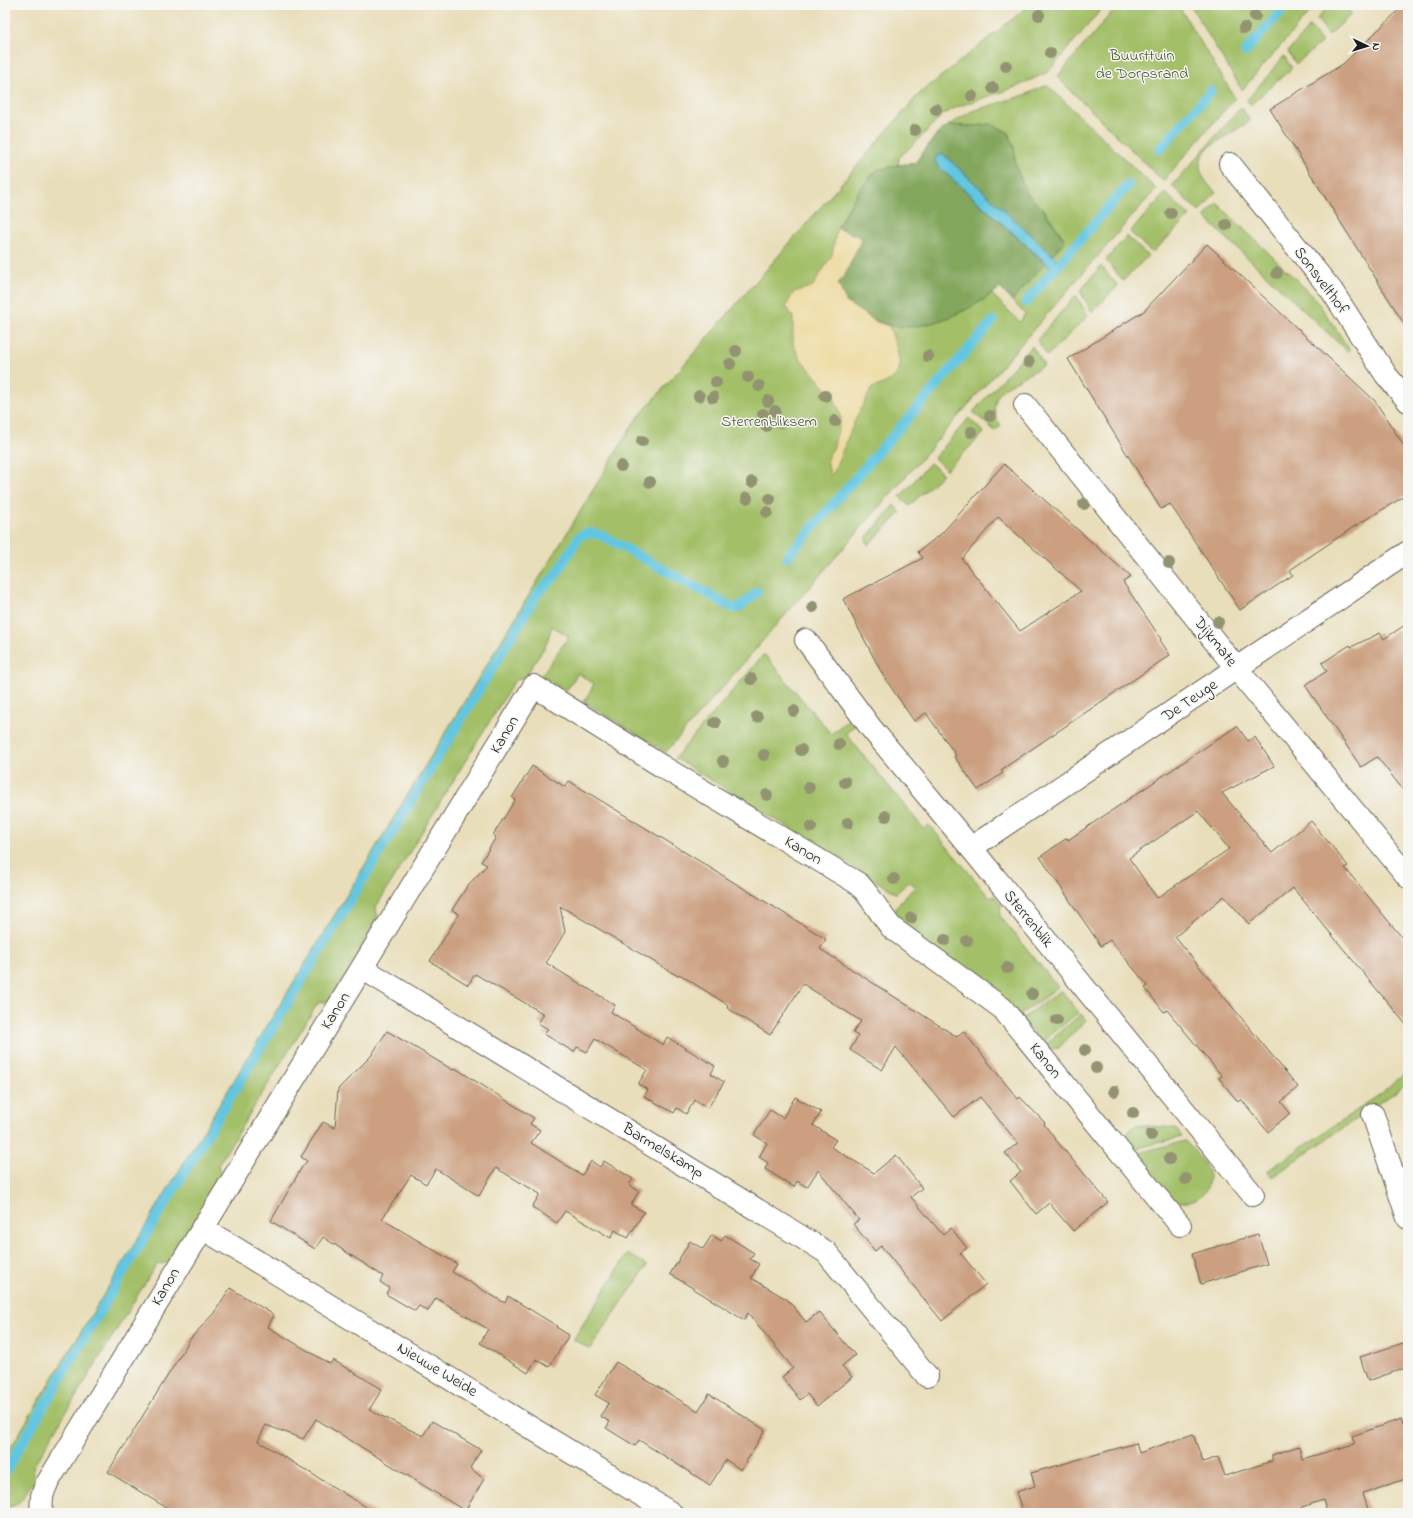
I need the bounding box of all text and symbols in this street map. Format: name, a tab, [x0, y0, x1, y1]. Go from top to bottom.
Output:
north arrow	[1347, 26, 1387, 66]
text: N	[1368, 42, 1384, 51]
park label: Buurttuin de Dorpsrand	[1096, 44, 1188, 86]
street label: Sonsvelthof	[1287, 242, 1355, 321]
park label: Sterrenbliksem	[721, 410, 817, 434]
street label: Dijkmate	[1187, 611, 1243, 673]
street label: De Teuge	[1156, 673, 1223, 729]
street label: Kanon	[484, 711, 526, 759]
street label: Kanon	[779, 830, 827, 872]
street label: Sterrenblik	[997, 885, 1059, 954]
street label: Kanon	[315, 987, 357, 1035]
street label: Kanon	[1023, 1038, 1067, 1084]
street label: Barmelskamp	[617, 1117, 709, 1185]
street label: Kanon	[145, 1263, 187, 1311]
street label: Nieuwe Weide	[392, 1336, 483, 1404]

